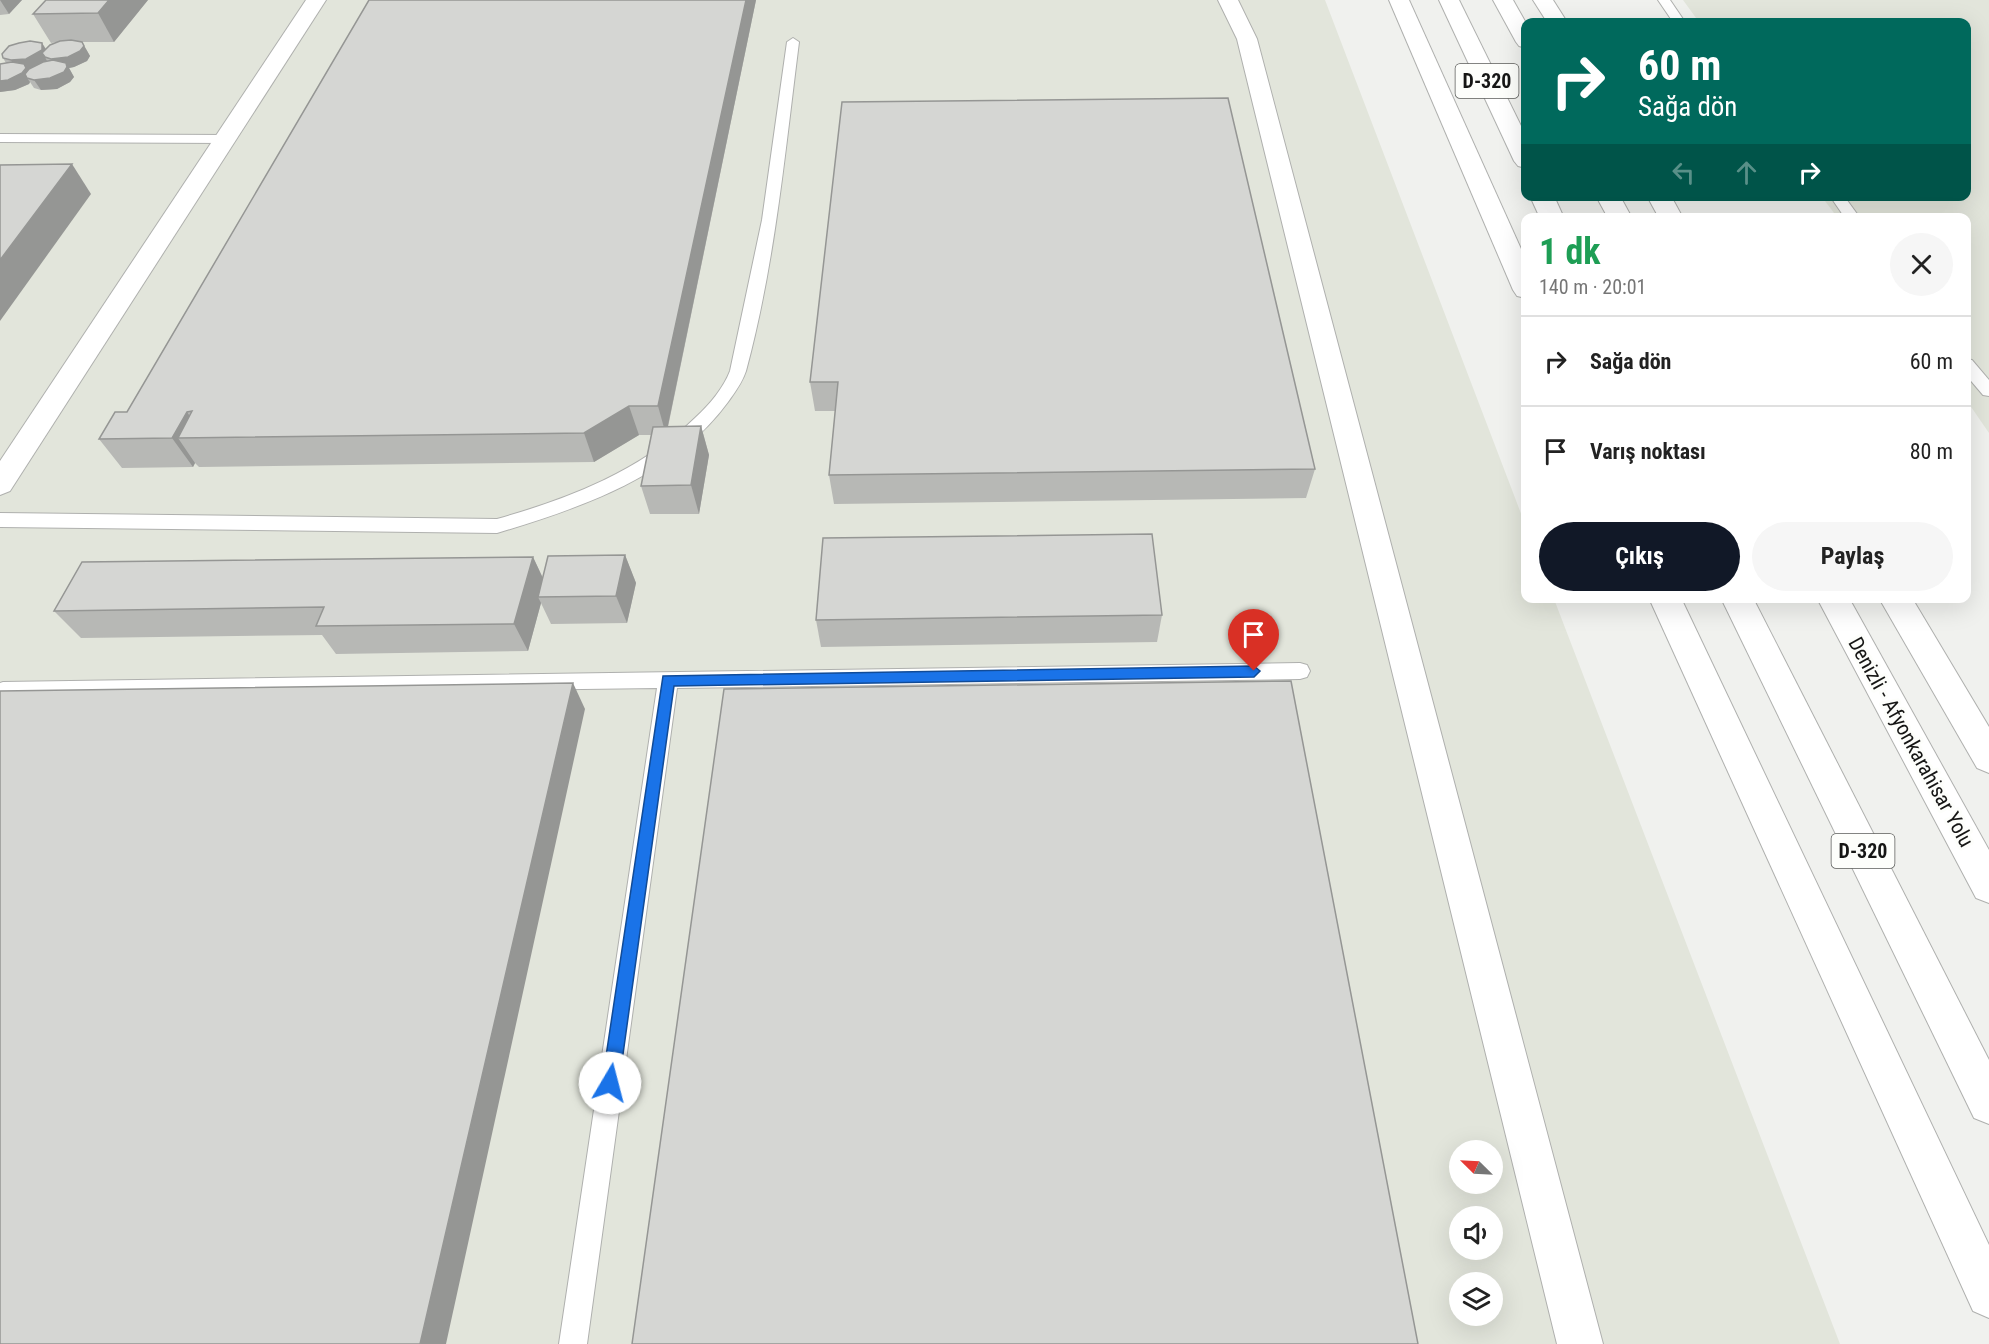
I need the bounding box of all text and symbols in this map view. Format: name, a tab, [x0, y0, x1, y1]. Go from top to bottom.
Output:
text: 60 m	[1638, 41, 1721, 90]
icon: right	[1539, 42, 1617, 120]
road number: D-320	[1456, 64, 1518, 98]
text: Sağa dön	[1638, 91, 1737, 123]
icon: left	[1667, 156, 1700, 189]
icon: ahead	[1730, 156, 1763, 189]
icon: right	[1793, 156, 1826, 189]
text: 1 dk	[1539, 231, 1601, 273]
button: close	[1890, 233, 1953, 296]
text: 140 m · 20:01	[1539, 275, 1646, 299]
icon: right	[1539, 345, 1572, 378]
text: Sağa dön	[1590, 349, 1671, 374]
text: 60 m	[1910, 349, 1953, 374]
icon: arrive	[1539, 435, 1572, 468]
text: Varış noktası	[1590, 439, 1706, 464]
text: 80 m	[1910, 439, 1953, 464]
button: Çıkış	[1539, 522, 1740, 591]
button: Paylaş	[1752, 522, 1953, 591]
pin	[1228, 609, 1279, 671]
icon: arrive	[1237, 618, 1270, 651]
street label: Denizli - Afyonkarahisar Yolu	[1843, 633, 1979, 851]
road number: D-320	[1832, 834, 1894, 868]
position arrow	[578, 1051, 642, 1115]
north arrow	[1449, 1140, 1503, 1194]
map controls	[1449, 1140, 1503, 1326]
button: sound	[1449, 1206, 1503, 1260]
button: layers	[1449, 1272, 1503, 1326]

